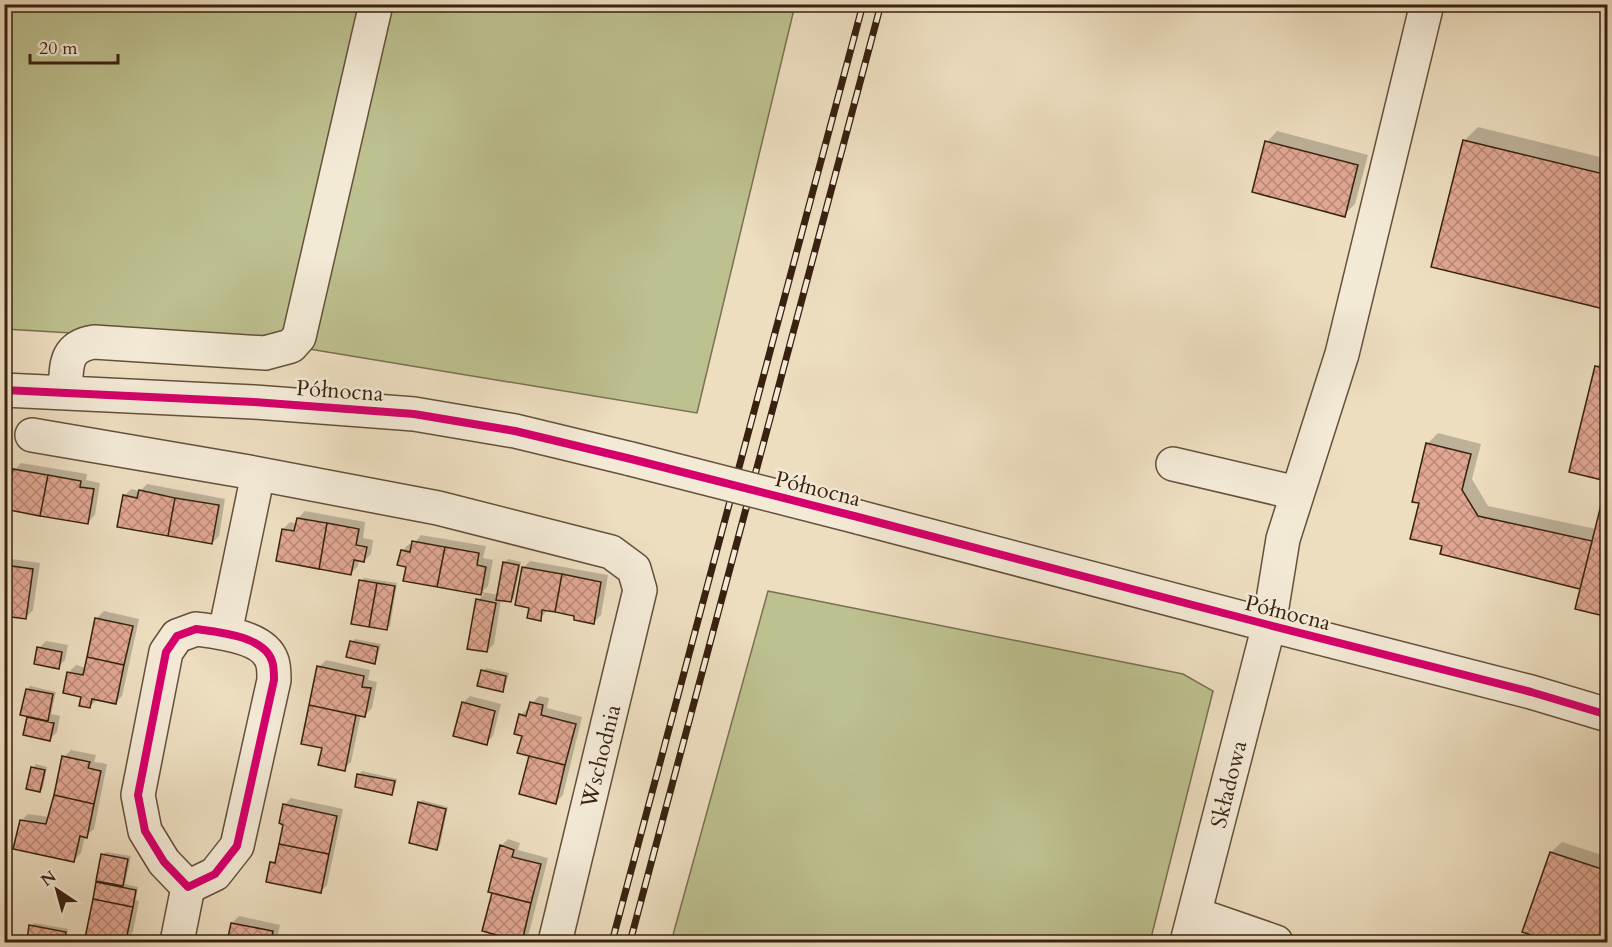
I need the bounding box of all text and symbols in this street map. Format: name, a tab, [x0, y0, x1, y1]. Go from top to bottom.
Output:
scale bar	[30, 27, 118, 65]
text: 20 m	[39, 36, 78, 61]
street label: Północna	[295, 373, 385, 409]
street label: Północna	[772, 464, 864, 514]
street label: Północna	[1242, 588, 1334, 638]
street label: Wschodnia	[573, 701, 628, 812]
street label: Składowa	[1204, 737, 1254, 831]
north arrow	[27, 860, 87, 920]
text: N	[37, 866, 61, 892]

